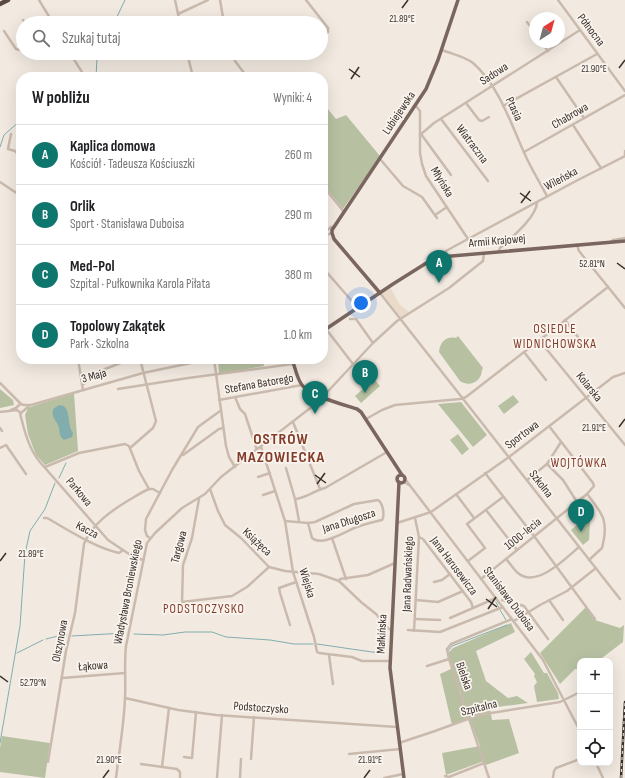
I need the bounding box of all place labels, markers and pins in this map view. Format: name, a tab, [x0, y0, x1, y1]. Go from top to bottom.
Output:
pin: A	[426, 250, 452, 283]
pin: B	[352, 360, 378, 393]
pin: C	[302, 381, 328, 414]
pin: D	[568, 499, 594, 532]

